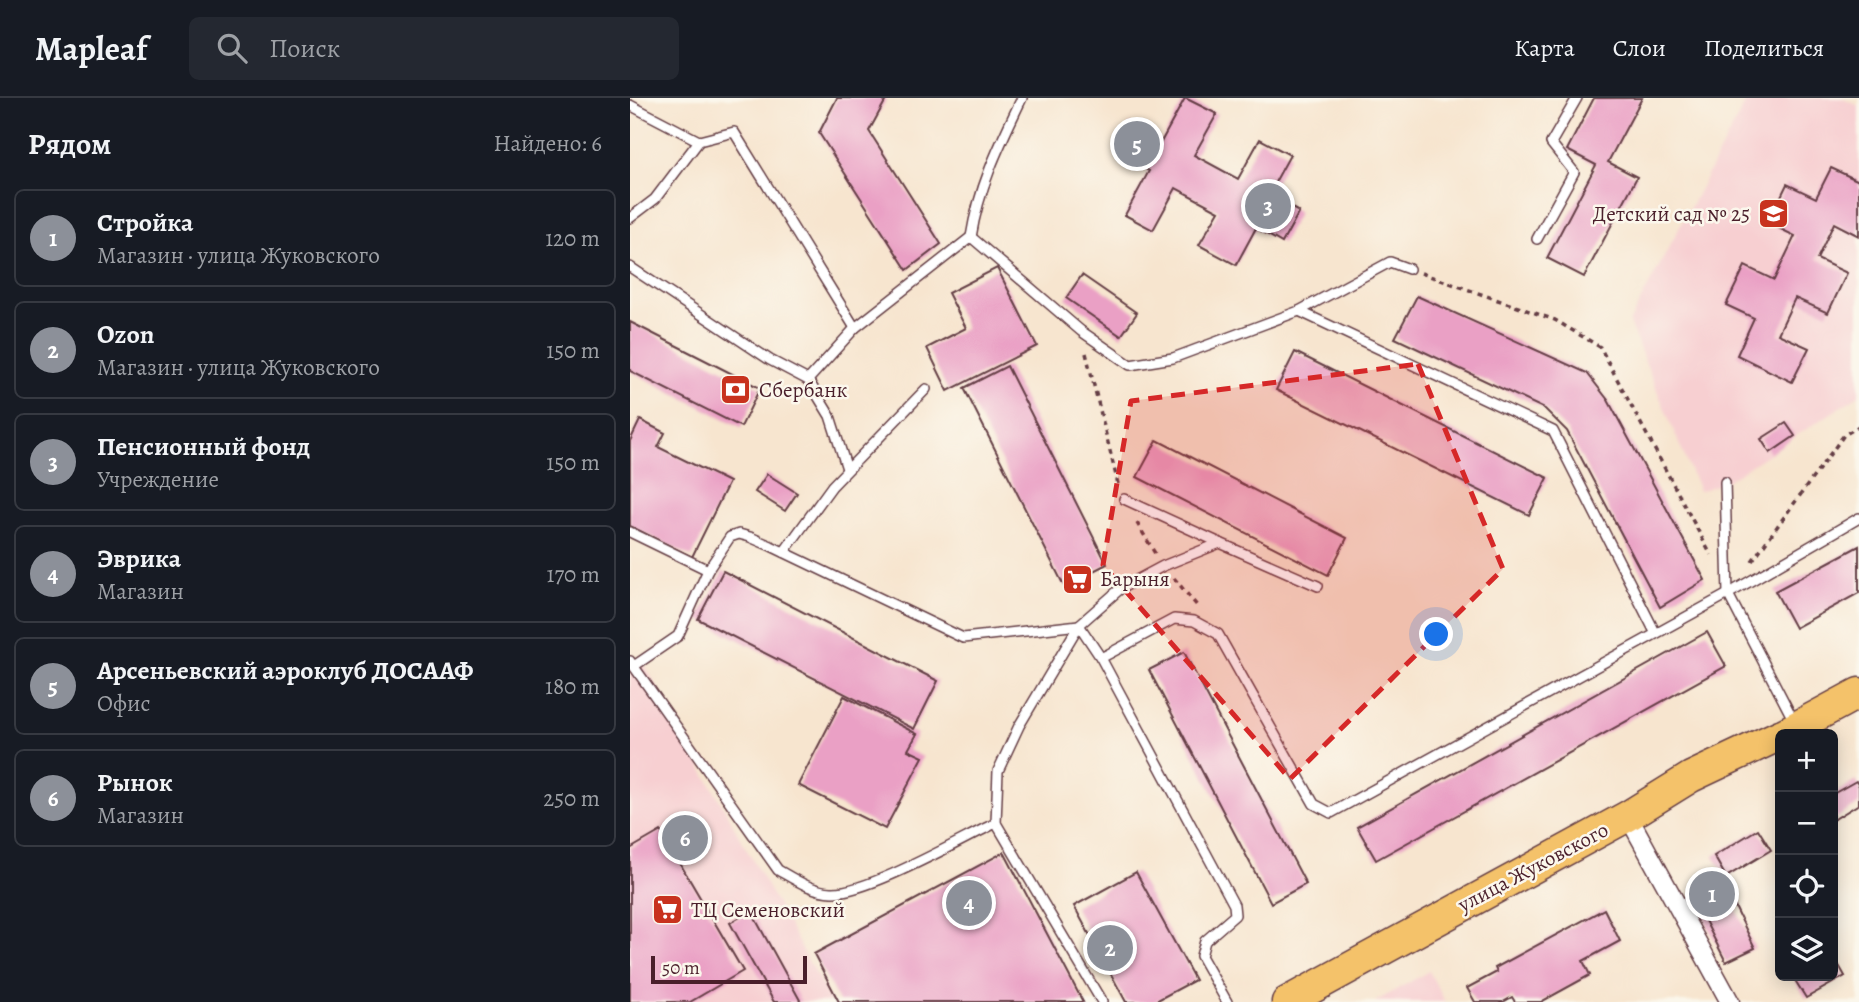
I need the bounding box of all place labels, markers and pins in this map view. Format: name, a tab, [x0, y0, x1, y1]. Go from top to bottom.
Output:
pin: 5	[1114, 118, 1160, 170]
pin: 3	[1245, 180, 1291, 232]
school or university icon: Детский сад № 25	[1756, 197, 1790, 231]
place label: Детский сад № 25	[1593, 200, 1750, 228]
bank icon: Сбербанк	[719, 373, 753, 407]
place label: Сбербанк	[759, 376, 847, 404]
supermarket icon: Барыня	[1060, 562, 1094, 596]
place label: Барыня	[1100, 565, 1170, 593]
pin: 6	[662, 812, 708, 864]
pin: 1	[1689, 868, 1735, 920]
pin: 4	[946, 877, 992, 929]
supermarket icon: ТЦ Семеновский	[651, 893, 685, 927]
place label: ТЦ Семеновский	[691, 896, 845, 924]
pin: 2	[1087, 922, 1133, 974]

